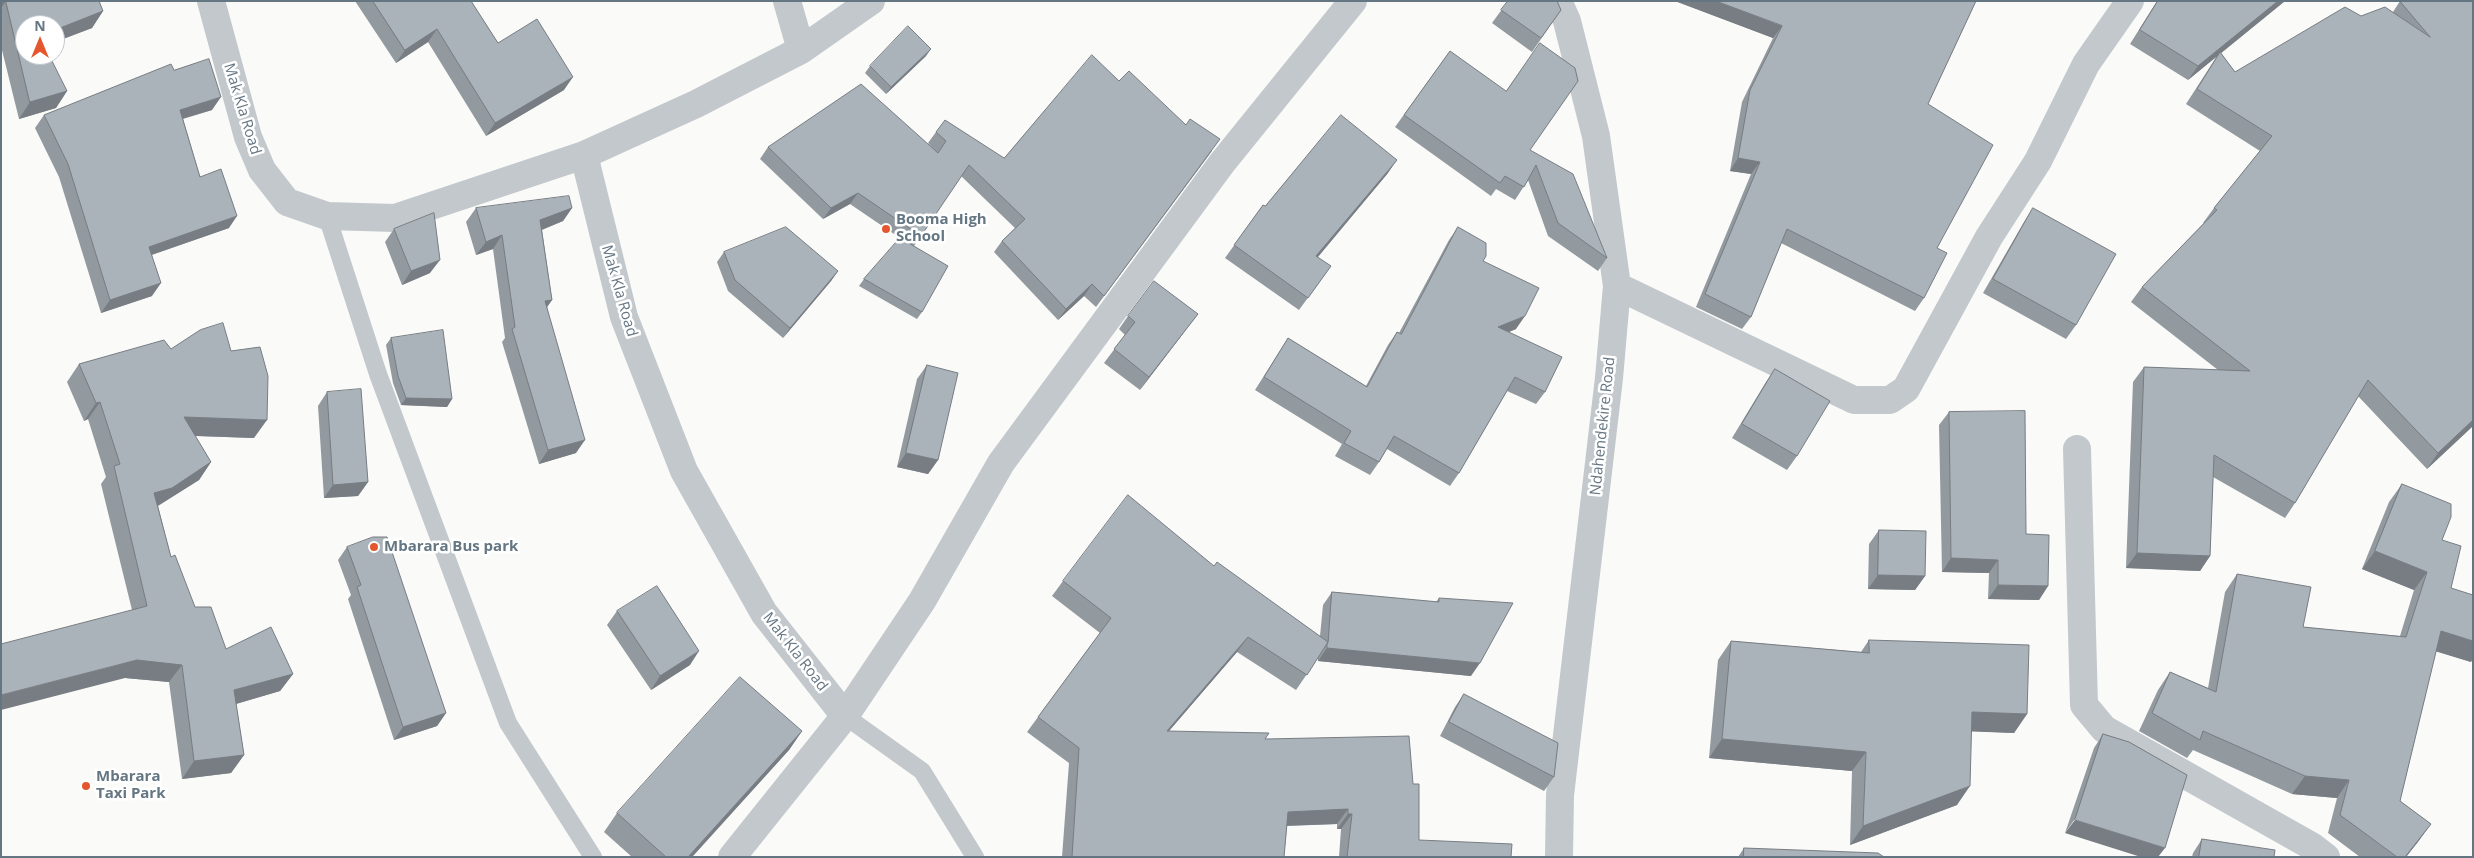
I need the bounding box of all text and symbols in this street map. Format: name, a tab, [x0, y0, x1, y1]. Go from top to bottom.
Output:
north arrow	[15, 15, 65, 65]
text: N	[34, 16, 46, 35]
street label: Mak Kla Road	[220, 61, 264, 157]
place label: Booma High School	[896, 211, 987, 246]
marker: Booma High School	[880, 223, 892, 235]
street label: Mak Kla Road	[597, 243, 641, 339]
street label: Ndahendekire Road	[1587, 356, 1619, 496]
place label: Mbarara Bus park	[384, 538, 518, 556]
marker: Mbarara Bus park	[368, 541, 380, 553]
street label: Mak Kla Road	[759, 609, 831, 695]
place label: Mbarara Taxi Park	[96, 768, 165, 803]
marker: Mbarara Taxi Park	[80, 780, 92, 792]

